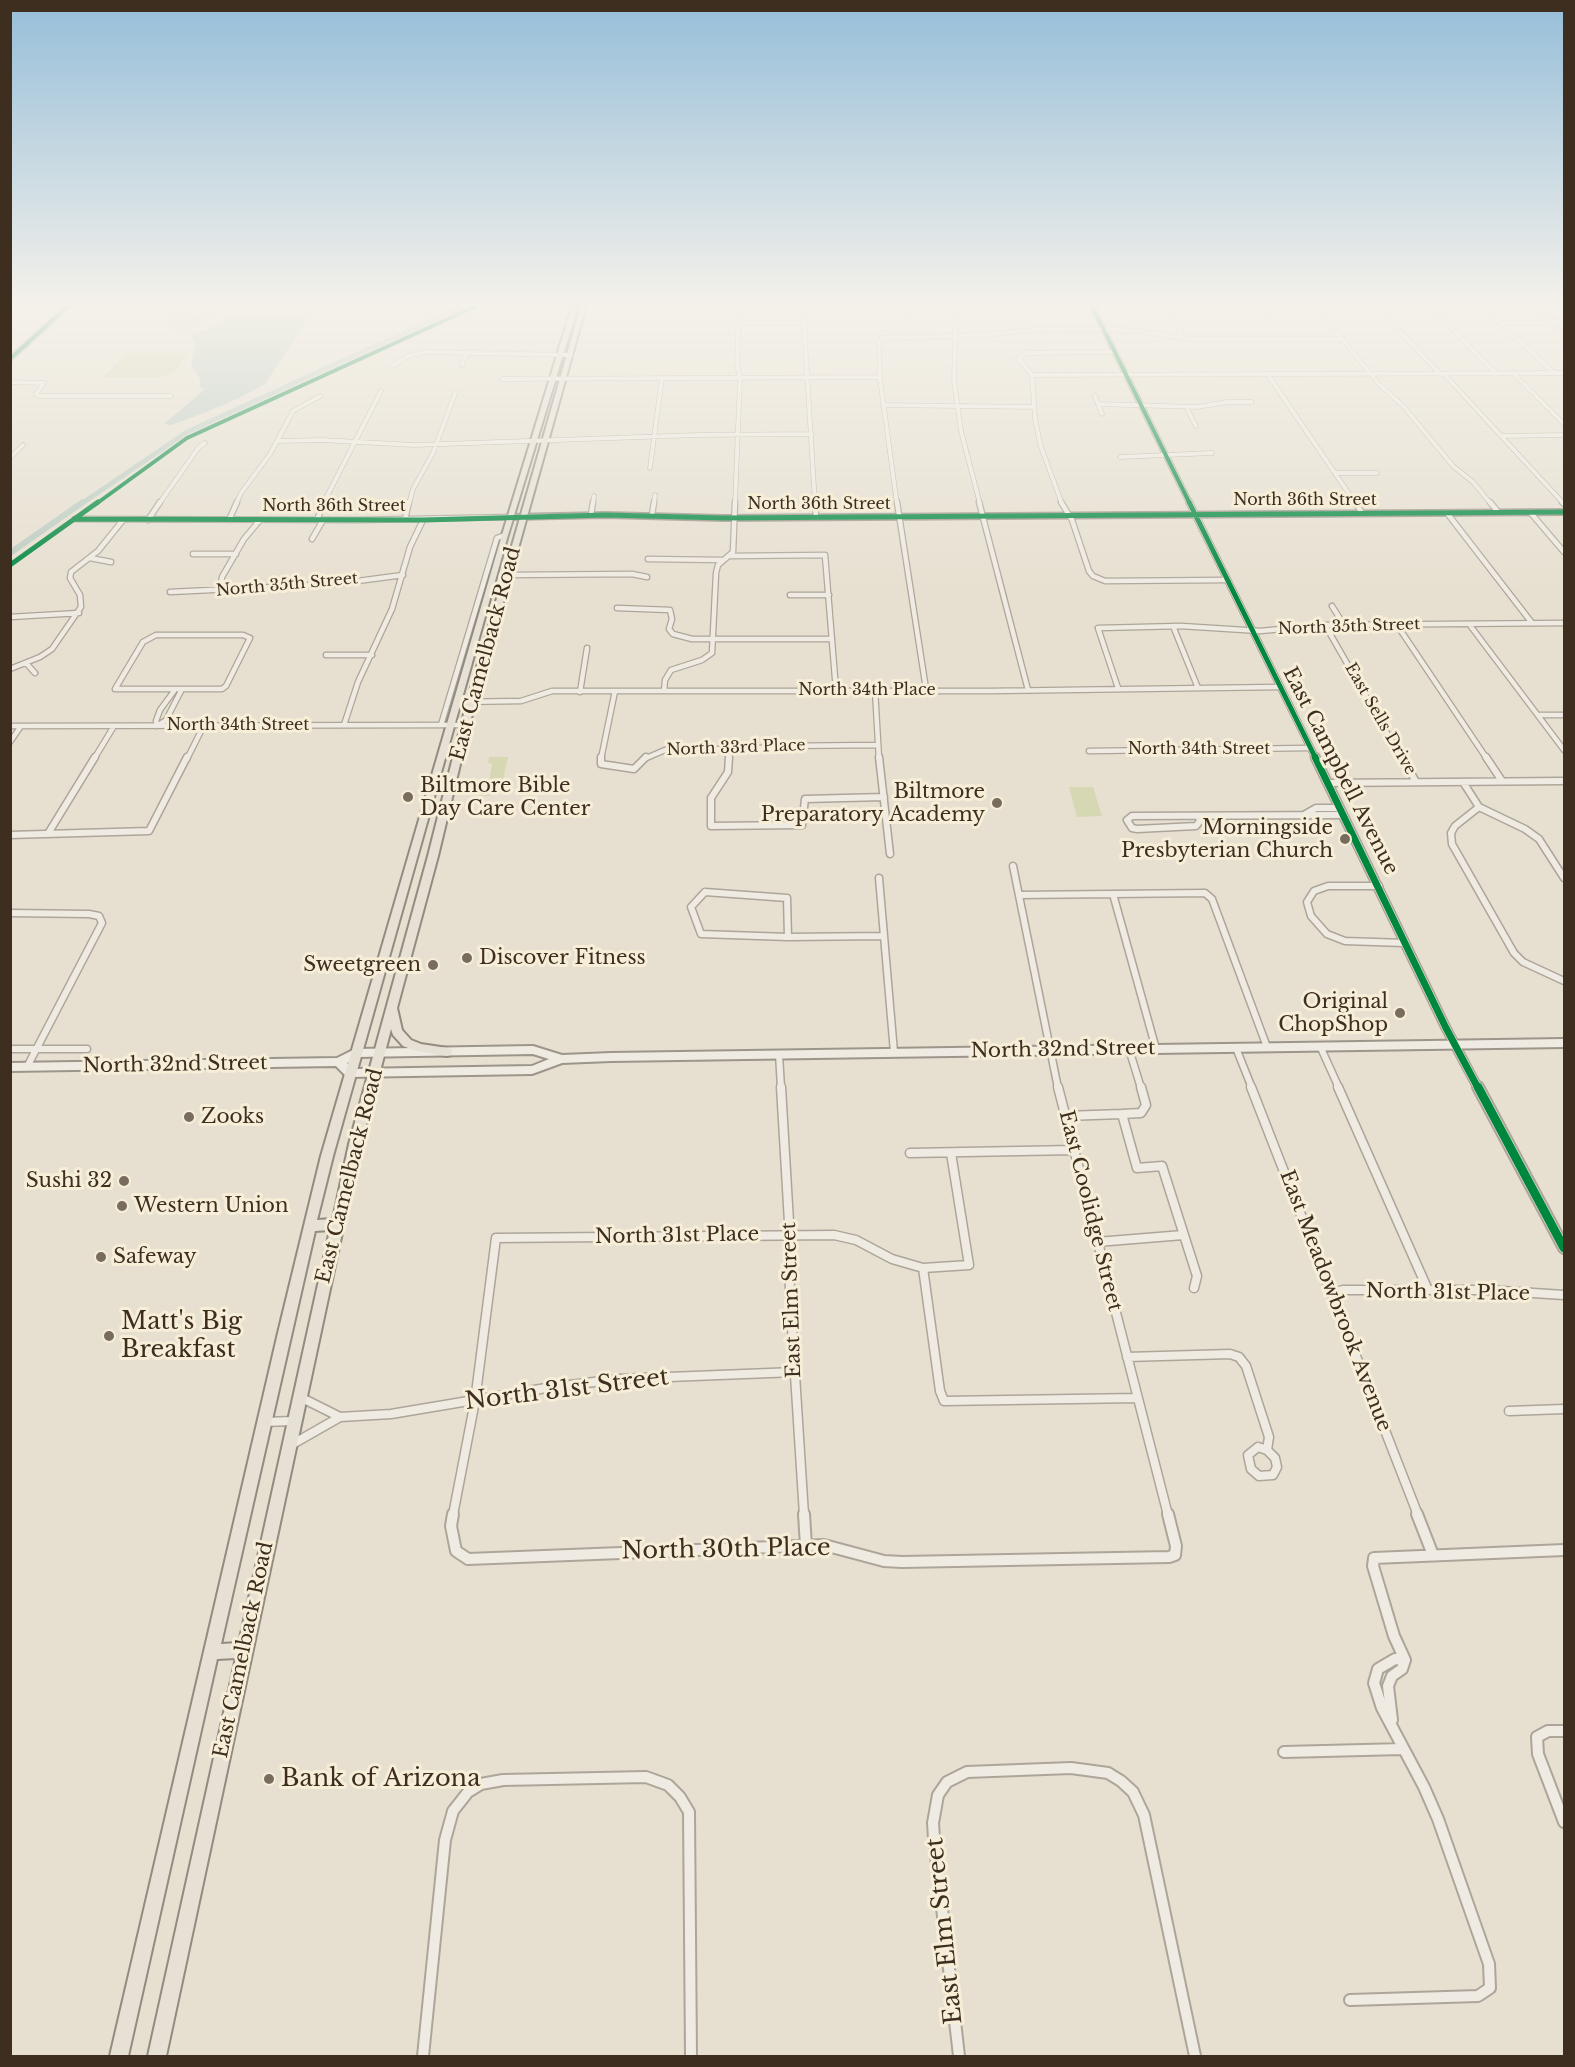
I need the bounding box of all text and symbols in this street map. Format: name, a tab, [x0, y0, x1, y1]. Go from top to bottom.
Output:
street label: North 36th Street	[1233, 490, 1377, 510]
street label: North 36th Street	[747, 494, 891, 514]
street label: North 36th Street	[262, 496, 406, 516]
street label: East Camelback Road	[446, 544, 526, 764]
street label: North 35th Street	[215, 569, 359, 601]
street label: North 35th Street	[1278, 615, 1420, 639]
street label: East Sells Drive	[1340, 660, 1420, 778]
street label: East Campbell Avenue	[1277, 663, 1403, 879]
street label: North 34th Place	[798, 680, 936, 700]
street label: North 34th Street	[167, 715, 309, 735]
street label: North 33rd Place	[666, 736, 806, 760]
street label: North 34th Street	[1128, 739, 1270, 759]
place label: Biltmore Bible Day Care Center	[420, 774, 590, 821]
place label: Biltmore Preparatory Academy	[761, 780, 985, 827]
marker: Biltmore Bible Day Care Center	[401, 790, 415, 804]
marker: Biltmore Preparatory Academy	[990, 796, 1004, 810]
place label: Morningside Presbyterian Church	[1121, 816, 1333, 863]
marker: Morningside Presbyterian Church	[1338, 832, 1352, 846]
place label: Discover Fitness	[479, 946, 646, 970]
marker: Discover Fitness	[460, 951, 474, 965]
place label: Sweetgreen	[303, 953, 421, 977]
marker: Sweetgreen	[426, 958, 440, 972]
place label: Original ChopShop	[1278, 990, 1388, 1037]
marker: Original ChopShop	[1393, 1006, 1407, 1020]
street label: North 32nd Street	[970, 1036, 1156, 1064]
street label: North 32nd Street	[82, 1051, 268, 1079]
street label: East Camelback Road	[312, 1066, 388, 1286]
place label: Zooks	[201, 1105, 264, 1129]
street label: East Coolidge Street	[1053, 1108, 1127, 1314]
marker: Zooks	[182, 1110, 196, 1124]
street label: East Meadowbrook Avenue	[1274, 1167, 1396, 1435]
place label: Sushi 32	[26, 1169, 112, 1193]
marker: Sushi 32	[117, 1174, 131, 1188]
place label: Western Union	[134, 1194, 289, 1218]
marker: Western Union	[115, 1199, 129, 1213]
street label: East Elm Street	[777, 1221, 807, 1379]
street label: North 31st Place	[595, 1223, 759, 1249]
place label: Safeway	[113, 1245, 196, 1269]
marker: Safeway	[94, 1250, 108, 1264]
street label: North 31st Place	[1366, 1280, 1530, 1306]
place label: Matt's Big Breakfast	[121, 1308, 242, 1364]
marker: Matt's Big Breakfast	[102, 1329, 116, 1343]
street label: North 31st Street	[463, 1363, 671, 1417]
street label: North 30th Place	[621, 1534, 831, 1566]
street label: East Camelback Road	[209, 1540, 279, 1760]
place label: Bank of Arizona	[281, 1765, 480, 1793]
marker: Bank of Arizona	[262, 1772, 276, 1786]
street label: East Elm Street	[921, 1836, 969, 2026]

